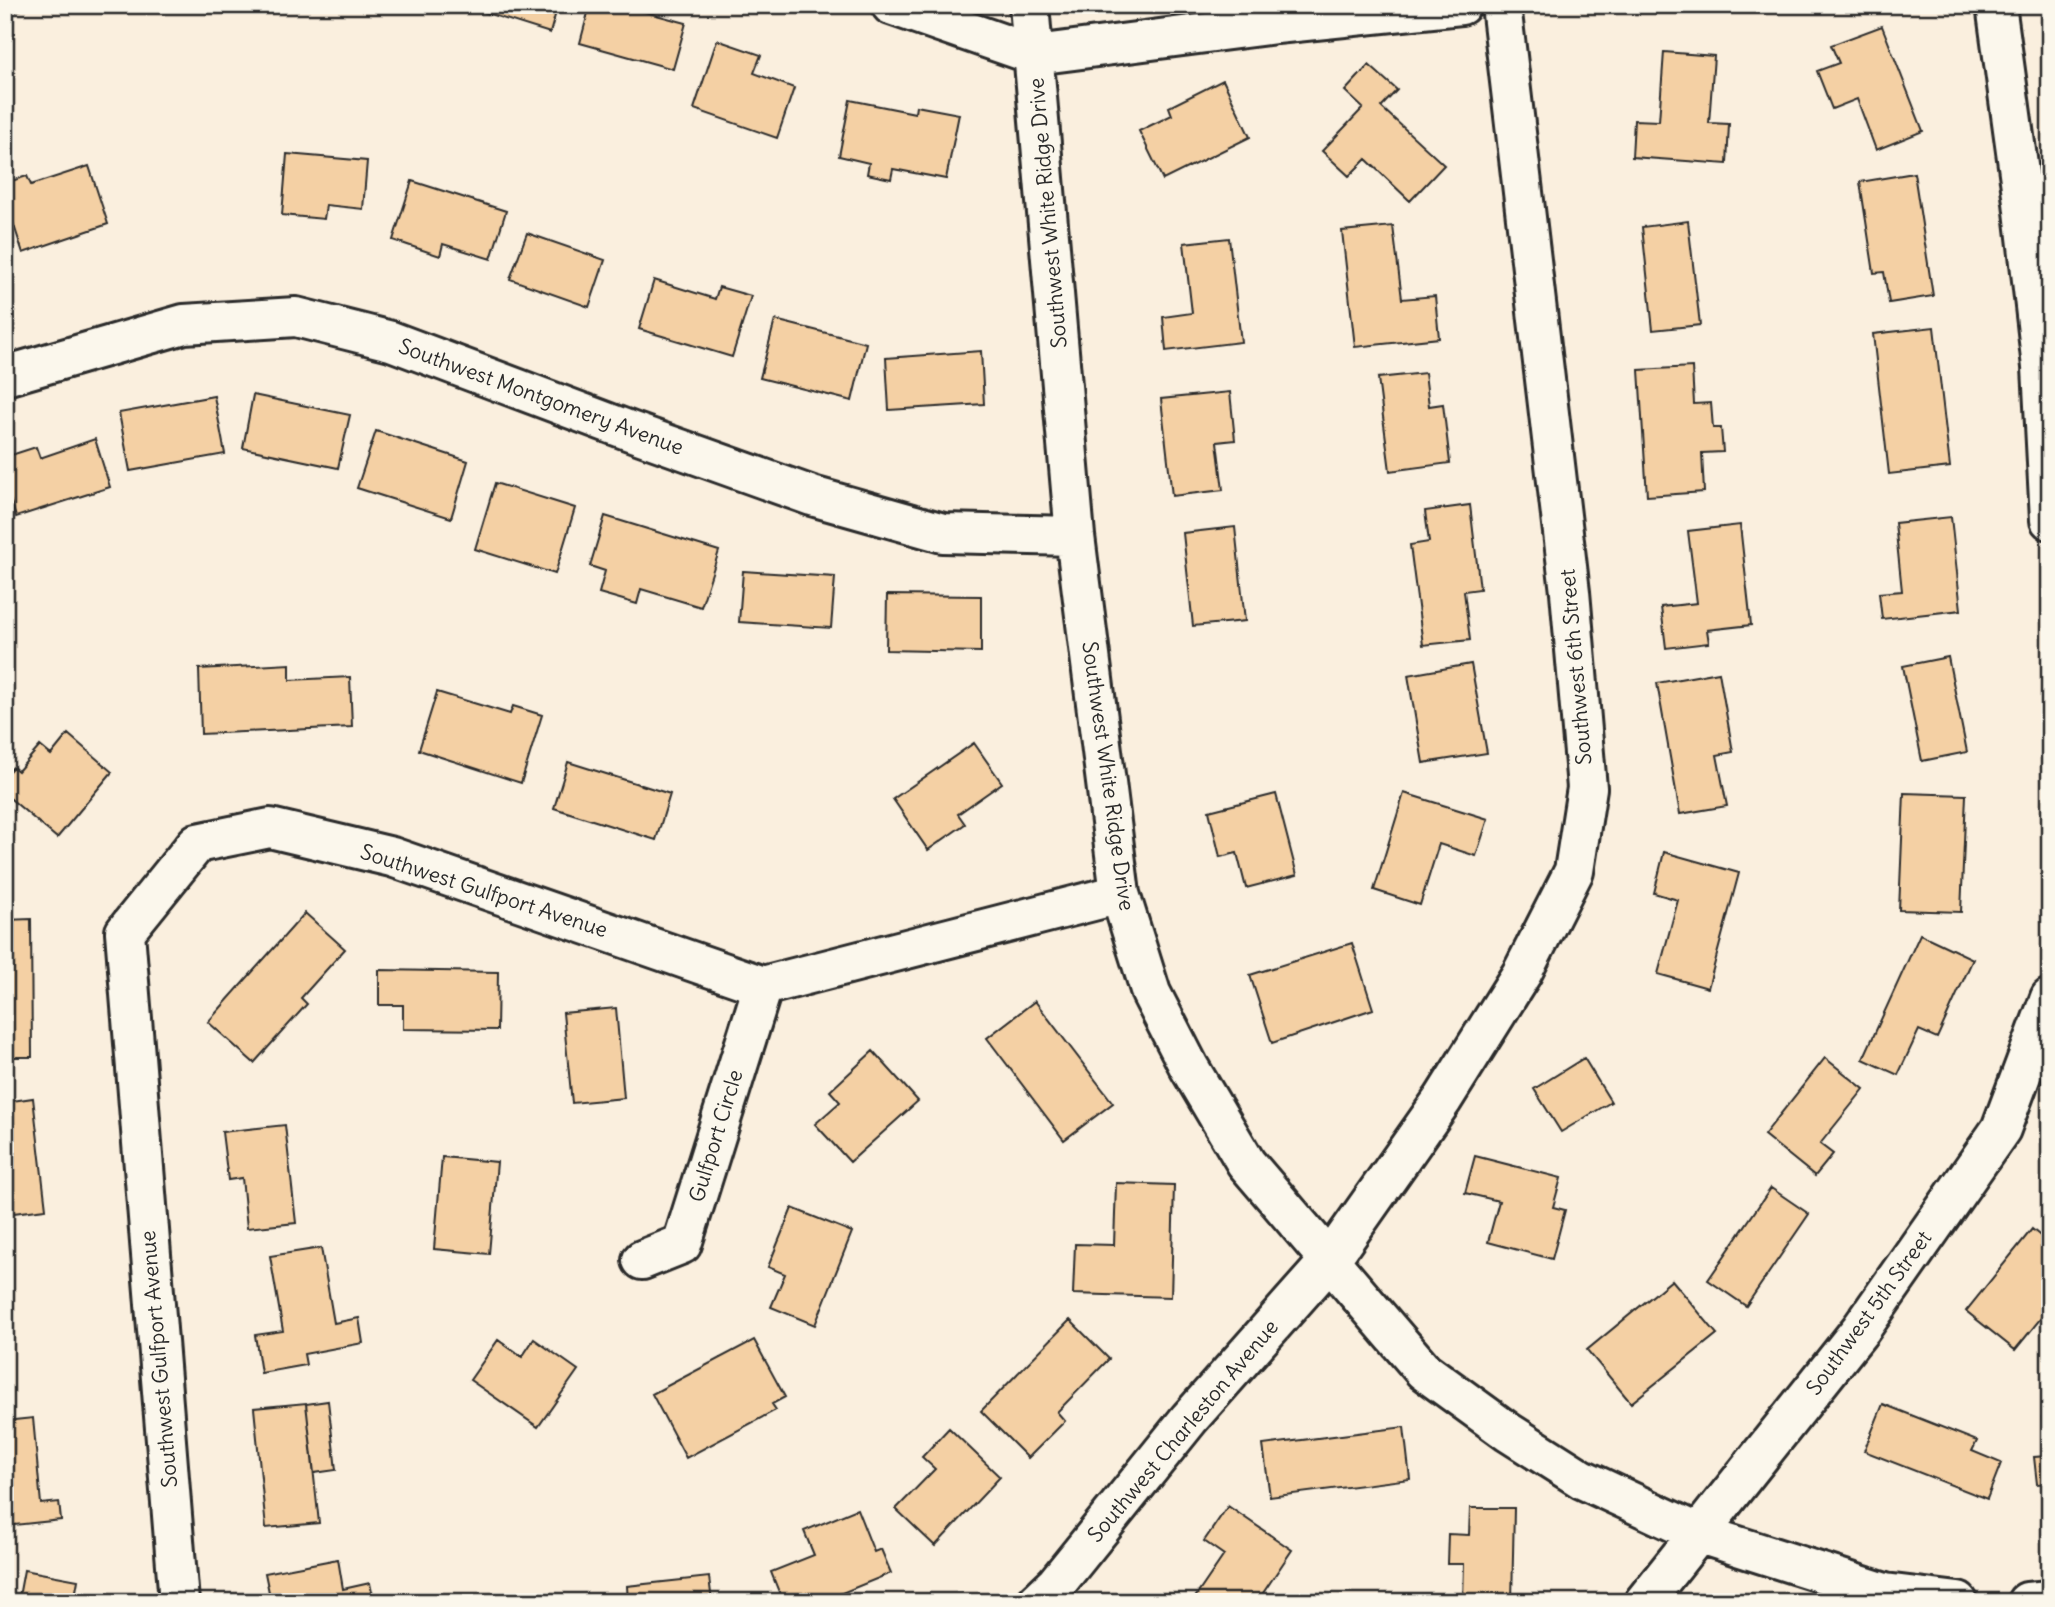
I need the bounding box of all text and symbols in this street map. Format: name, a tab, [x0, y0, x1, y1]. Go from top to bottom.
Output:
street label: Southwest White Ridge Drive	[1022, 77, 1073, 349]
street label: Southwest Montgomery Avenue	[395, 332, 687, 461]
street label: Southwest 6th Street	[1553, 568, 1598, 766]
street label: Southwest White Ridge Drive	[1076, 640, 1141, 912]
street label: Southwest Gulfport Avenue	[357, 838, 611, 943]
street label: Gulfport Circle	[683, 1066, 748, 1205]
street label: Southwest 5th Street	[1800, 1225, 1937, 1400]
street label: Southwest Gulfport Avenue	[134, 1229, 183, 1489]
street label: Southwest Charleston Avenue	[1081, 1314, 1284, 1548]

